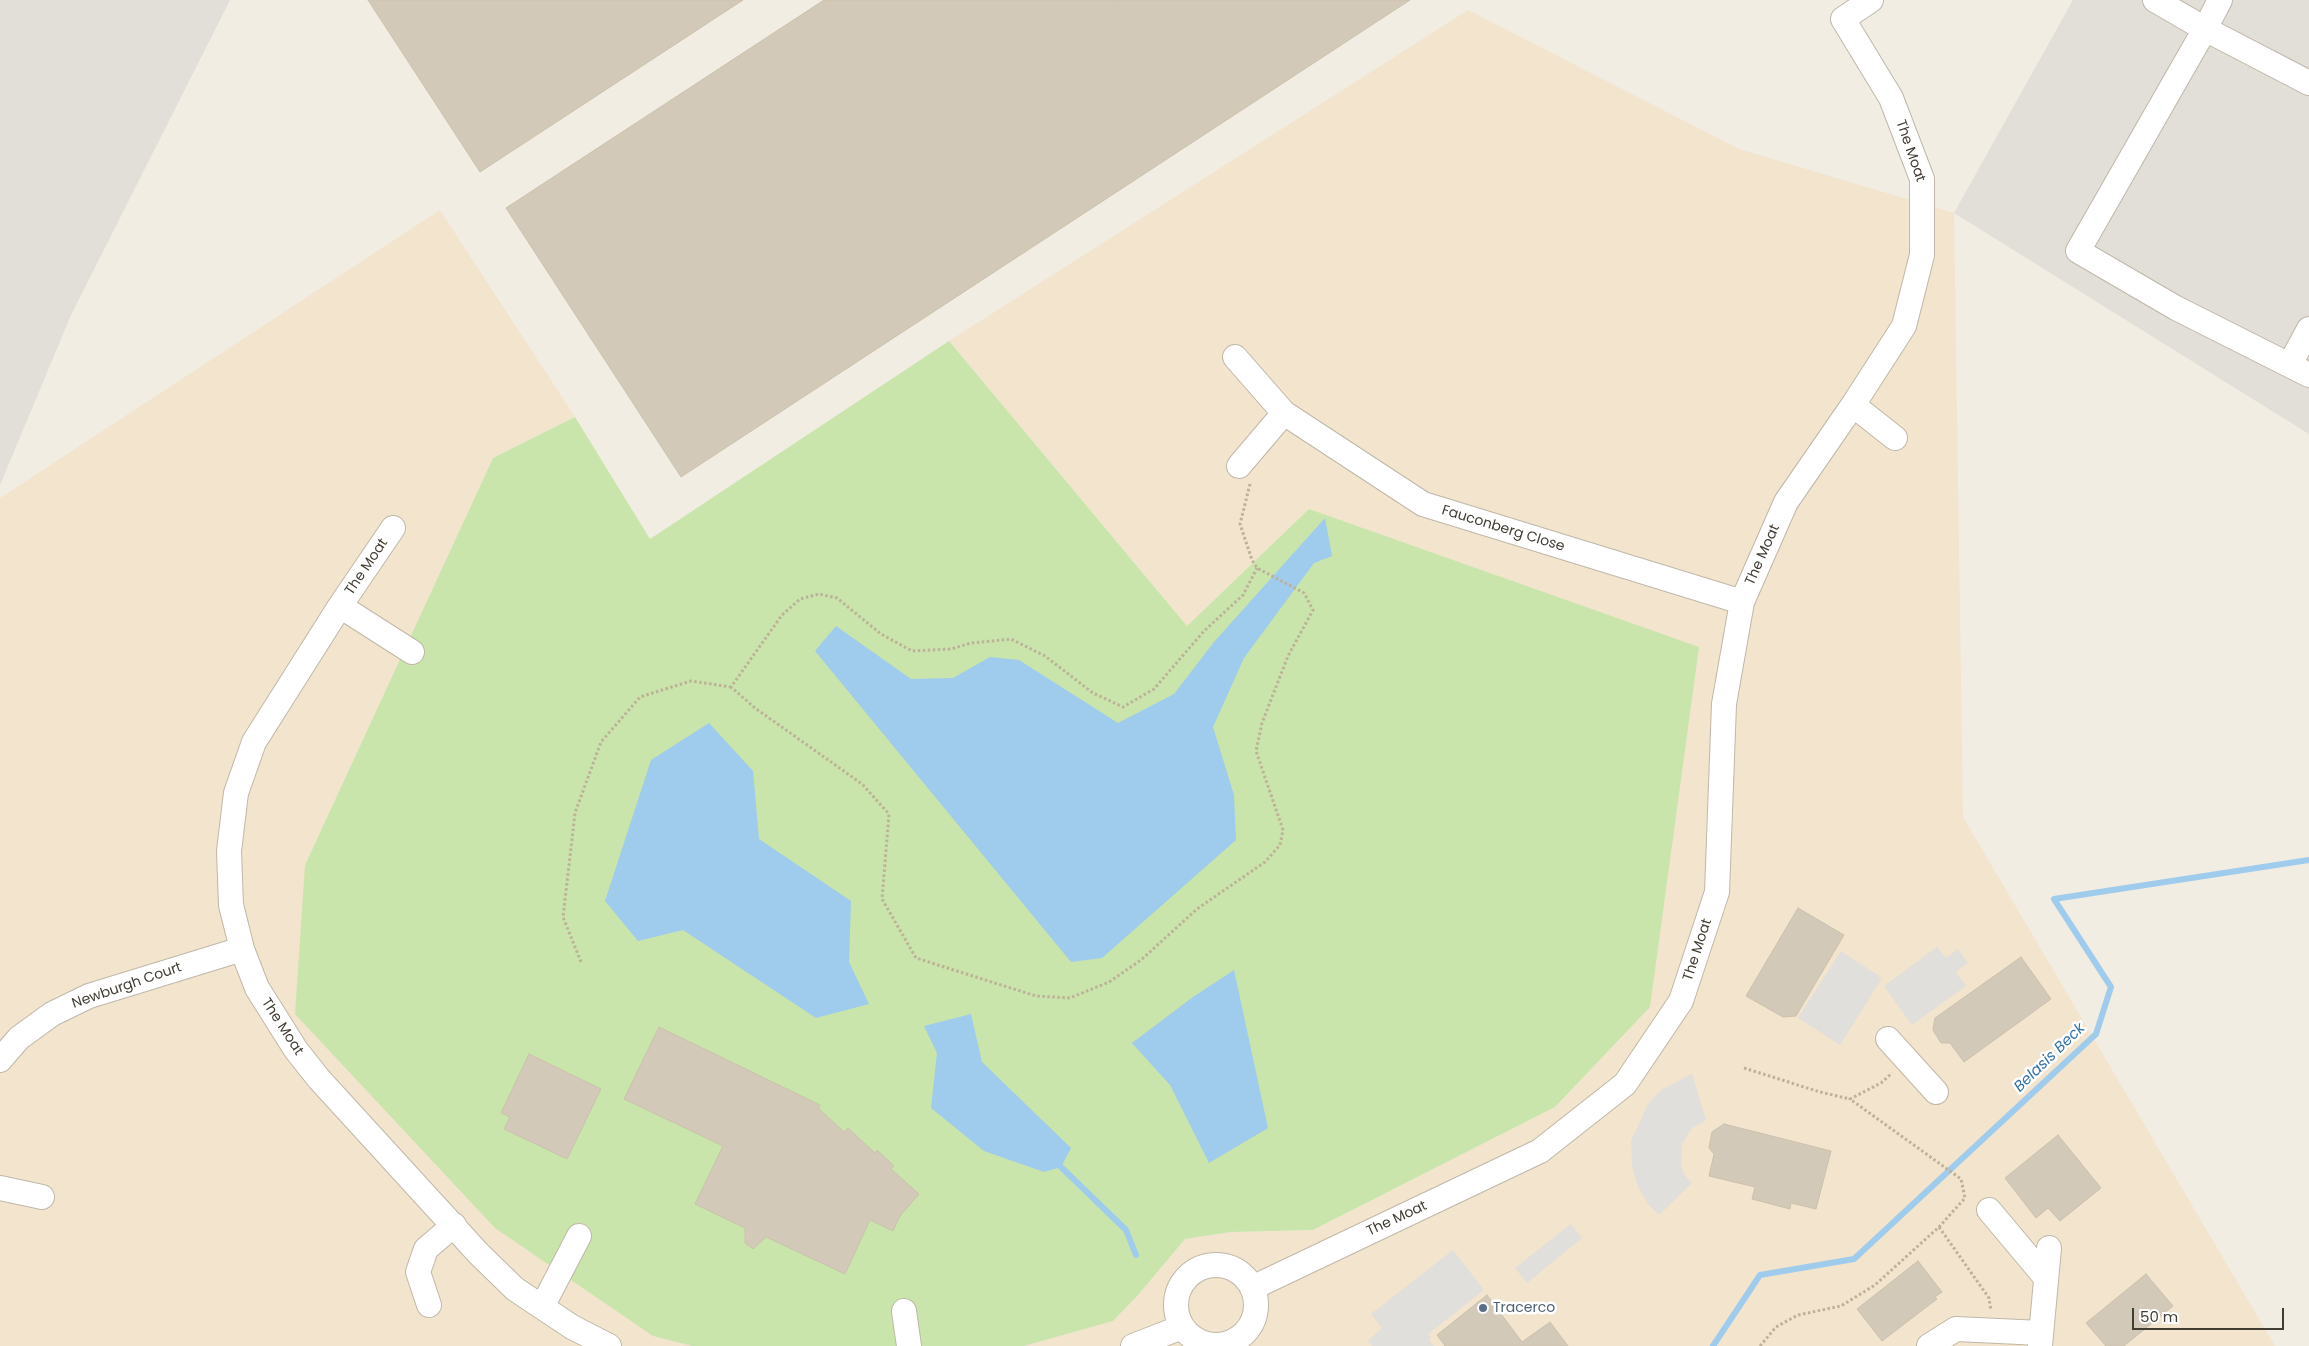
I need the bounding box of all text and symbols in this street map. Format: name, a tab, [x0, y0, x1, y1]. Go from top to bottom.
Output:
street label: The Moat	[1892, 118, 1928, 184]
street label: Fauconberg Close	[1440, 502, 1566, 556]
street label: The Moat	[1742, 522, 1784, 588]
street label: The Moat	[342, 536, 392, 598]
street label: The Moat	[1680, 917, 1716, 983]
street label: Newburgh Court	[70, 959, 184, 1013]
street label: The Moat	[257, 995, 307, 1059]
water label: Belasis Beck	[2011, 1020, 2089, 1096]
street label: The Moat	[1364, 1198, 1430, 1240]
scale bar	[2134, 1298, 2286, 1330]
place label: Tracerco	[1493, 1300, 1555, 1316]
marker: Tracerco	[1477, 1302, 1489, 1314]
text: 50 m	[2140, 1306, 2178, 1327]

